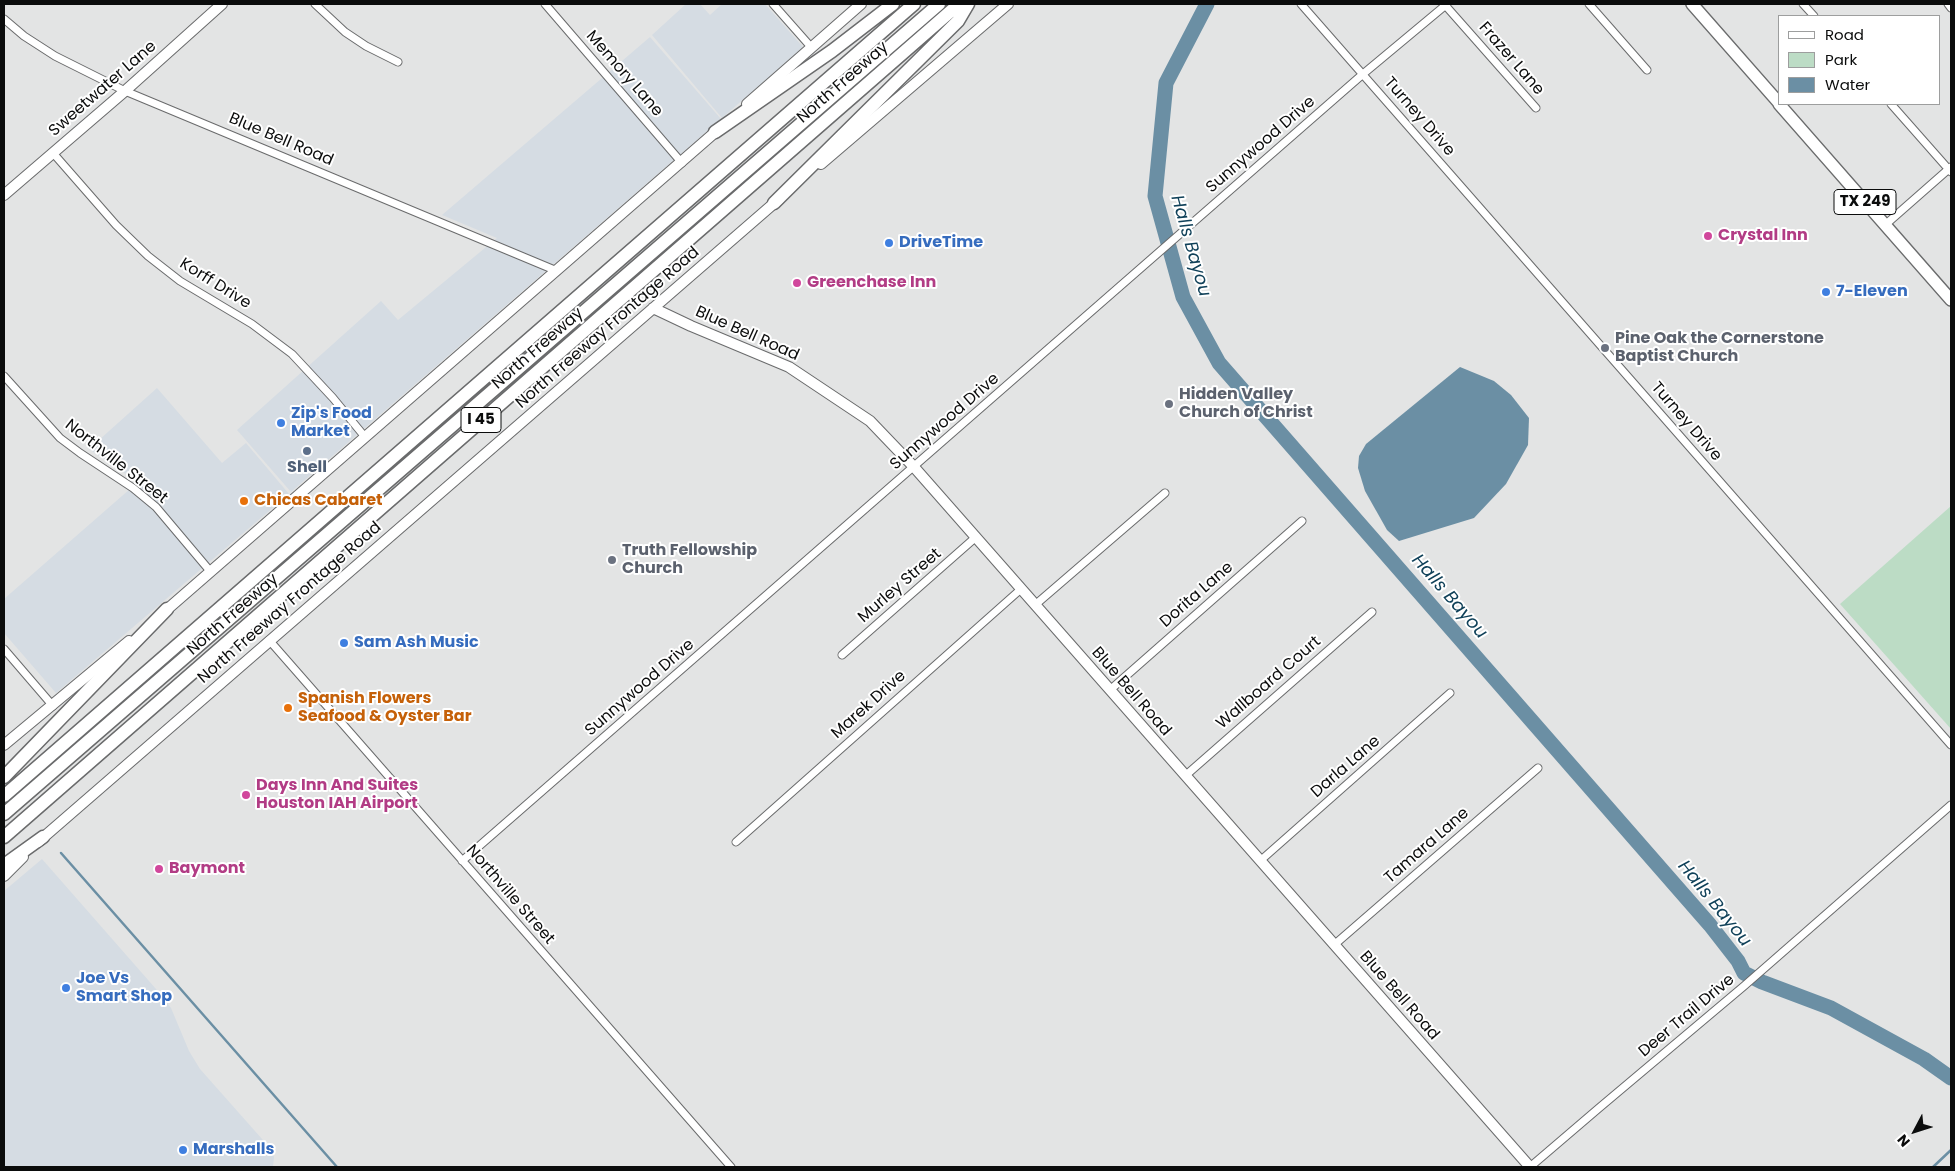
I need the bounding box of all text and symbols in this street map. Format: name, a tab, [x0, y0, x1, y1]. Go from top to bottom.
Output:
legend	[1778, 15, 1940, 105]
street label: Frazer Lane	[1474, 19, 1548, 99]
text: Road	[1825, 24, 1864, 45]
street label: Memory Lane	[581, 27, 667, 121]
street label: Sweetwater Lane	[45, 37, 161, 141]
street label: North Freeway	[793, 38, 893, 128]
text: Park	[1825, 49, 1857, 70]
street label: Turney Drive	[1379, 74, 1459, 160]
text: Water	[1825, 74, 1870, 95]
street label: Sunnywood Drive	[1203, 93, 1319, 197]
street label: Blue Bell Road	[226, 109, 336, 171]
road number: TX 249	[1834, 190, 1896, 214]
water label: Halls Bayou	[1165, 193, 1215, 299]
place label: Crystal Inn	[1718, 226, 1808, 246]
marker: Crystal Inn	[1702, 230, 1714, 242]
place label: DriveTime	[899, 233, 983, 253]
marker: DriveTime	[883, 237, 895, 249]
street label: North Freeway Frontage Road	[512, 243, 704, 413]
street label: Korff Drive	[176, 254, 254, 314]
place label: Greenchase Inn	[807, 273, 936, 293]
marker: Greenchase Inn	[791, 277, 803, 289]
place label: 7-Eleven	[1836, 282, 1908, 302]
marker: 7-Eleven	[1820, 286, 1832, 298]
street label: Blue Bell Road	[692, 303, 802, 365]
street label: North Freeway	[488, 304, 588, 394]
place label: Pine Oak the Cornerstone Baptist Church	[1615, 329, 1824, 367]
marker: Pine Oak the Cornerstone Baptist Church	[1599, 342, 1611, 354]
street label: Sunnywood Drive	[887, 370, 1003, 474]
street label: Turney Drive	[1646, 379, 1726, 465]
place label: Hidden Valley Church of Christ	[1179, 385, 1313, 423]
marker: Hidden Valley Church of Christ	[1163, 398, 1175, 410]
place label: Zip's Food Market	[291, 404, 372, 442]
road number: I 45	[461, 408, 501, 432]
street label: Northville Street	[61, 416, 171, 508]
marker: Zip's Food Market	[275, 417, 287, 429]
marker: Shell	[301, 445, 313, 457]
place label: Shell	[287, 458, 327, 478]
place label: Chicas Cabaret	[254, 491, 383, 511]
marker: Chicas Cabaret	[238, 495, 250, 507]
street label: North Freeway Frontage Road	[194, 518, 386, 688]
place label: Truth Fellowship Church	[622, 541, 757, 579]
street label: Murley Street	[854, 545, 946, 627]
water label: Halls Bayou	[1407, 550, 1491, 644]
marker: Truth Fellowship Church	[606, 554, 618, 566]
street label: Dorita Lane	[1157, 558, 1237, 632]
street label: North Freeway	[183, 570, 283, 660]
place label: Sam Ash Music	[354, 633, 479, 653]
street label: Wallboard Court	[1213, 633, 1325, 733]
street label: Sunnywood Drive	[582, 636, 698, 740]
marker: Sam Ash Music	[338, 637, 350, 649]
street label: Blue Bell Road	[1087, 644, 1175, 740]
street label: Marek Drive	[828, 667, 910, 743]
place label: Spanish Flowers Seafood & Oyster Bar	[298, 689, 472, 727]
marker: Spanish Flowers Seafood & Oyster Bar	[282, 702, 294, 714]
street label: Darla Lane	[1308, 732, 1384, 802]
place label: Days Inn And Suites Houston IAH Airport	[256, 776, 418, 814]
marker: Days Inn And Suites Houston IAH Airport	[240, 789, 252, 801]
street label: Tamara Lane	[1381, 804, 1473, 888]
street label: Northville Street	[462, 841, 558, 949]
water label: Halls Bayou	[1673, 857, 1755, 951]
place label: Baymont	[169, 859, 245, 879]
marker: Baymont	[153, 863, 165, 875]
street label: Blue Bell Road	[1355, 948, 1443, 1044]
place label: Joe Vs Smart Shop	[76, 969, 172, 1007]
street label: Deer Trail Drive	[1635, 970, 1739, 1062]
marker: Joe Vs Smart Shop	[60, 982, 72, 994]
north arrow	[1890, 1106, 1940, 1156]
text: N	[1892, 1130, 1915, 1151]
place label: Marshalls	[193, 1140, 274, 1160]
marker: Marshalls	[177, 1144, 189, 1156]

